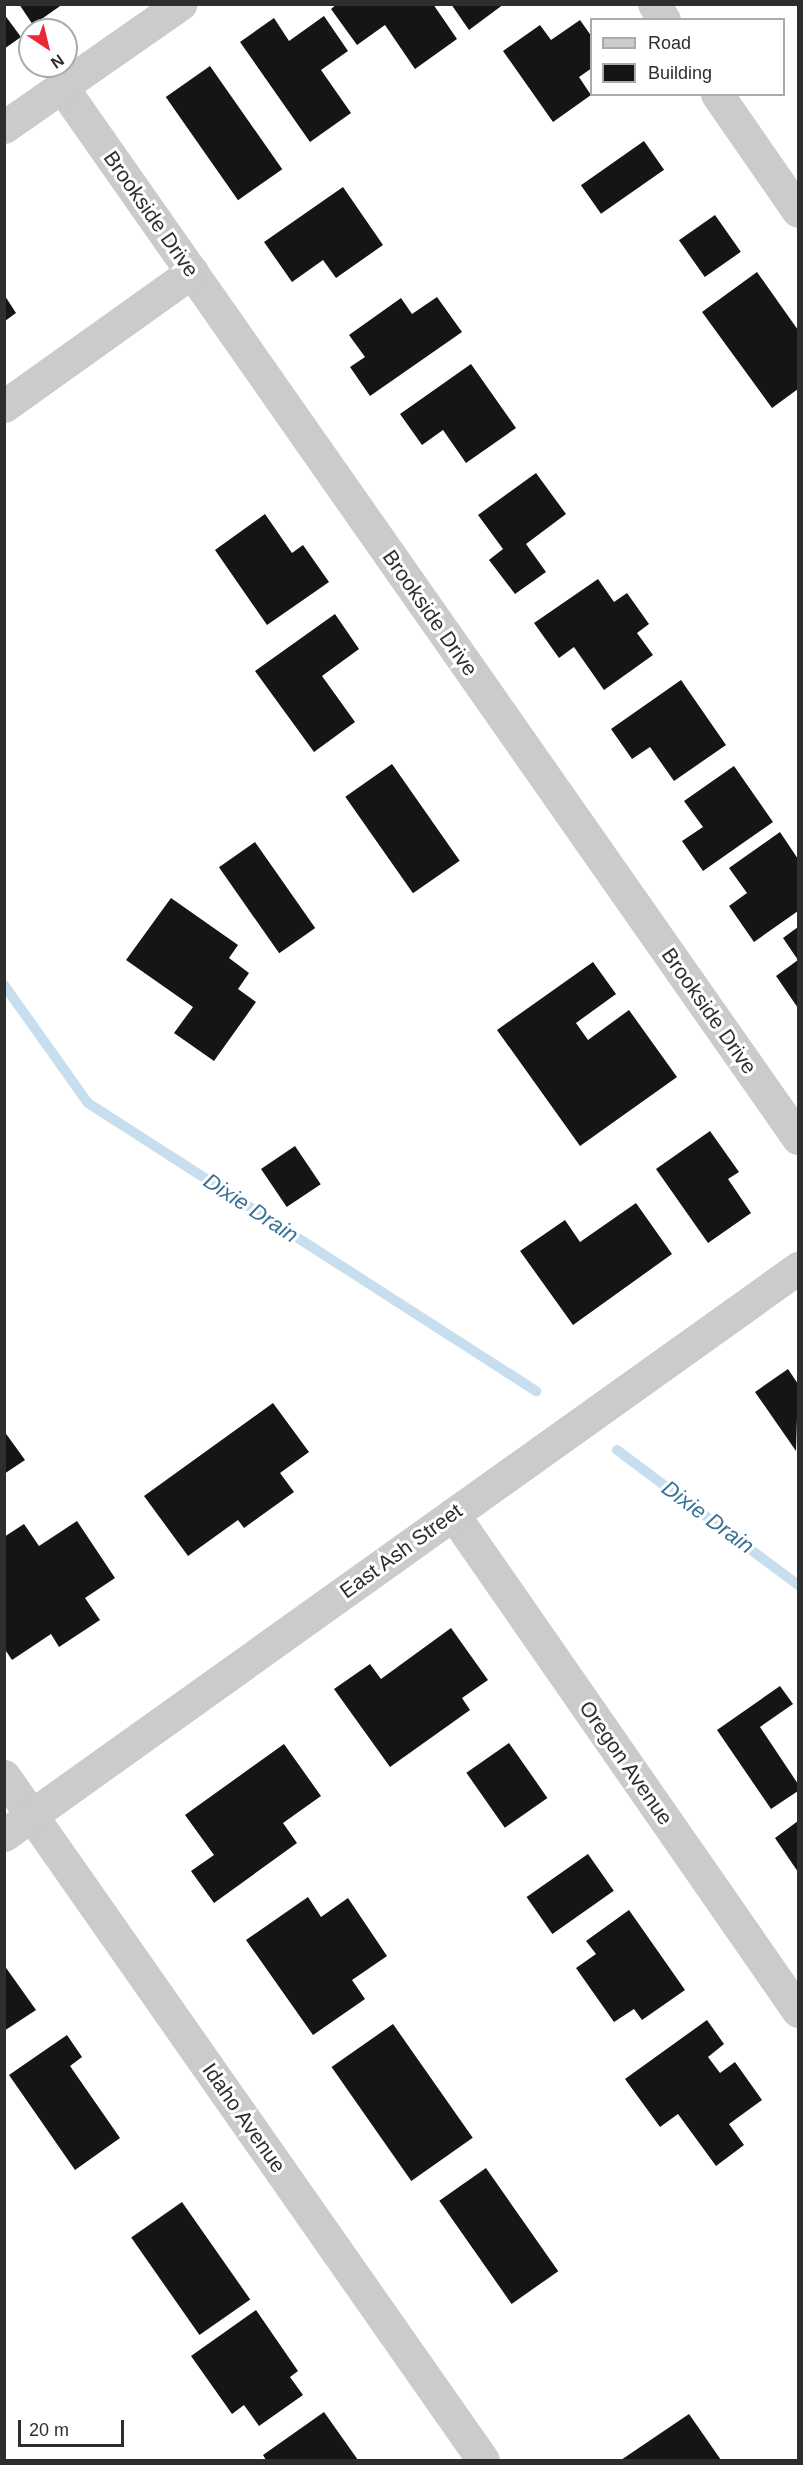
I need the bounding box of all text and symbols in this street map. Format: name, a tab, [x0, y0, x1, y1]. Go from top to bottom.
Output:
north arrow	[18, 18, 78, 78]
legend	[590, 18, 785, 96]
text: Road	[648, 33, 691, 53]
text: N	[48, 51, 67, 72]
text: Building	[648, 63, 712, 83]
street label: Brookside Drive	[98, 146, 204, 282]
street label: Brookside Drive	[377, 545, 483, 681]
street label: Brookside Drive	[656, 943, 762, 1079]
water label: Dixie Drain	[199, 1168, 303, 1248]
water label: Dixie Drain	[657, 1475, 759, 1559]
street label: East Ash Street	[335, 1498, 467, 1604]
street label: Oregon Avenue	[574, 1696, 678, 1830]
street label: Idaho Avenue	[197, 2058, 291, 2178]
scale bar	[21, 2408, 128, 2446]
text: 20 m	[29, 2420, 69, 2440]

